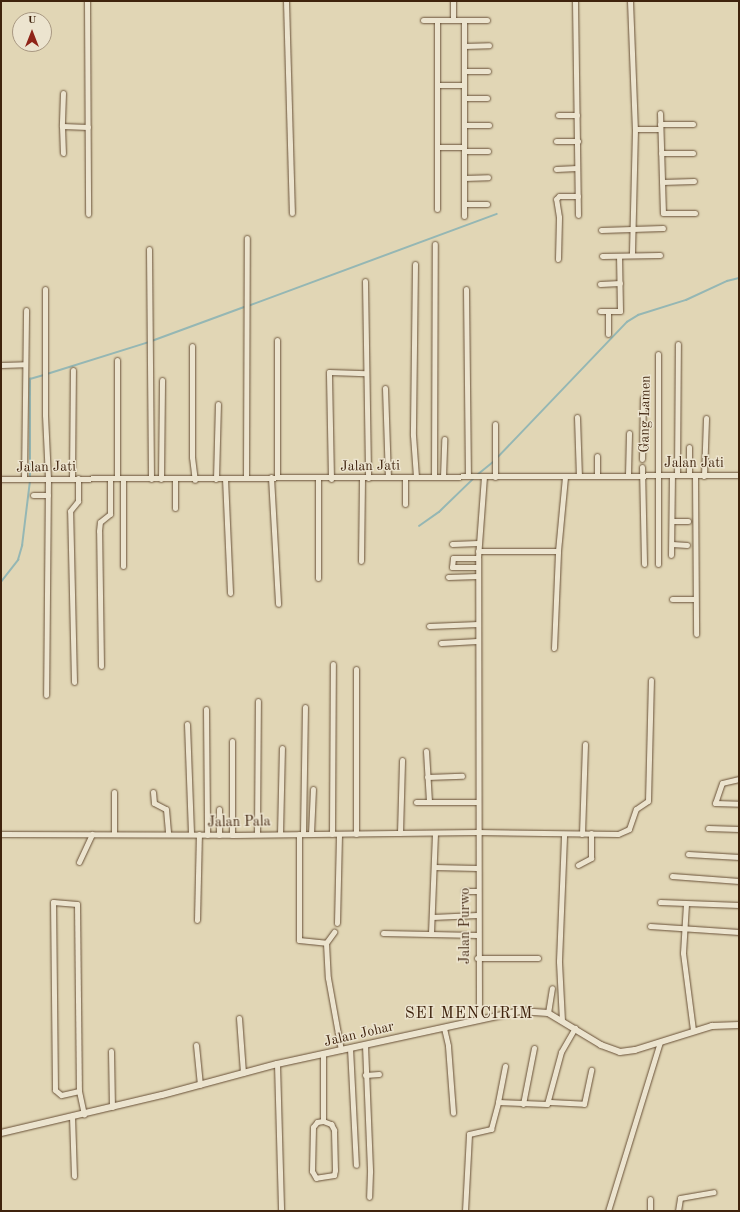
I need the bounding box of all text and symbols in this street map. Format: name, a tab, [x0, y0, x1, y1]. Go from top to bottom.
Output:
north arrow	[12, 12, 52, 52]
text: U	[28, 15, 36, 26]
street label: Gang Lamen	[636, 375, 654, 453]
street label: Jalan Jati	[664, 455, 724, 471]
street label: Jalan Jati	[340, 457, 400, 475]
street label: Jalan Jati	[16, 458, 76, 476]
street label: Jalan Pala	[207, 813, 271, 831]
street label: Jalan Purwo	[457, 888, 473, 964]
district label: SEI MENCIRIM	[405, 1004, 533, 1024]
street label: Jalan Johar	[322, 1018, 396, 1050]

